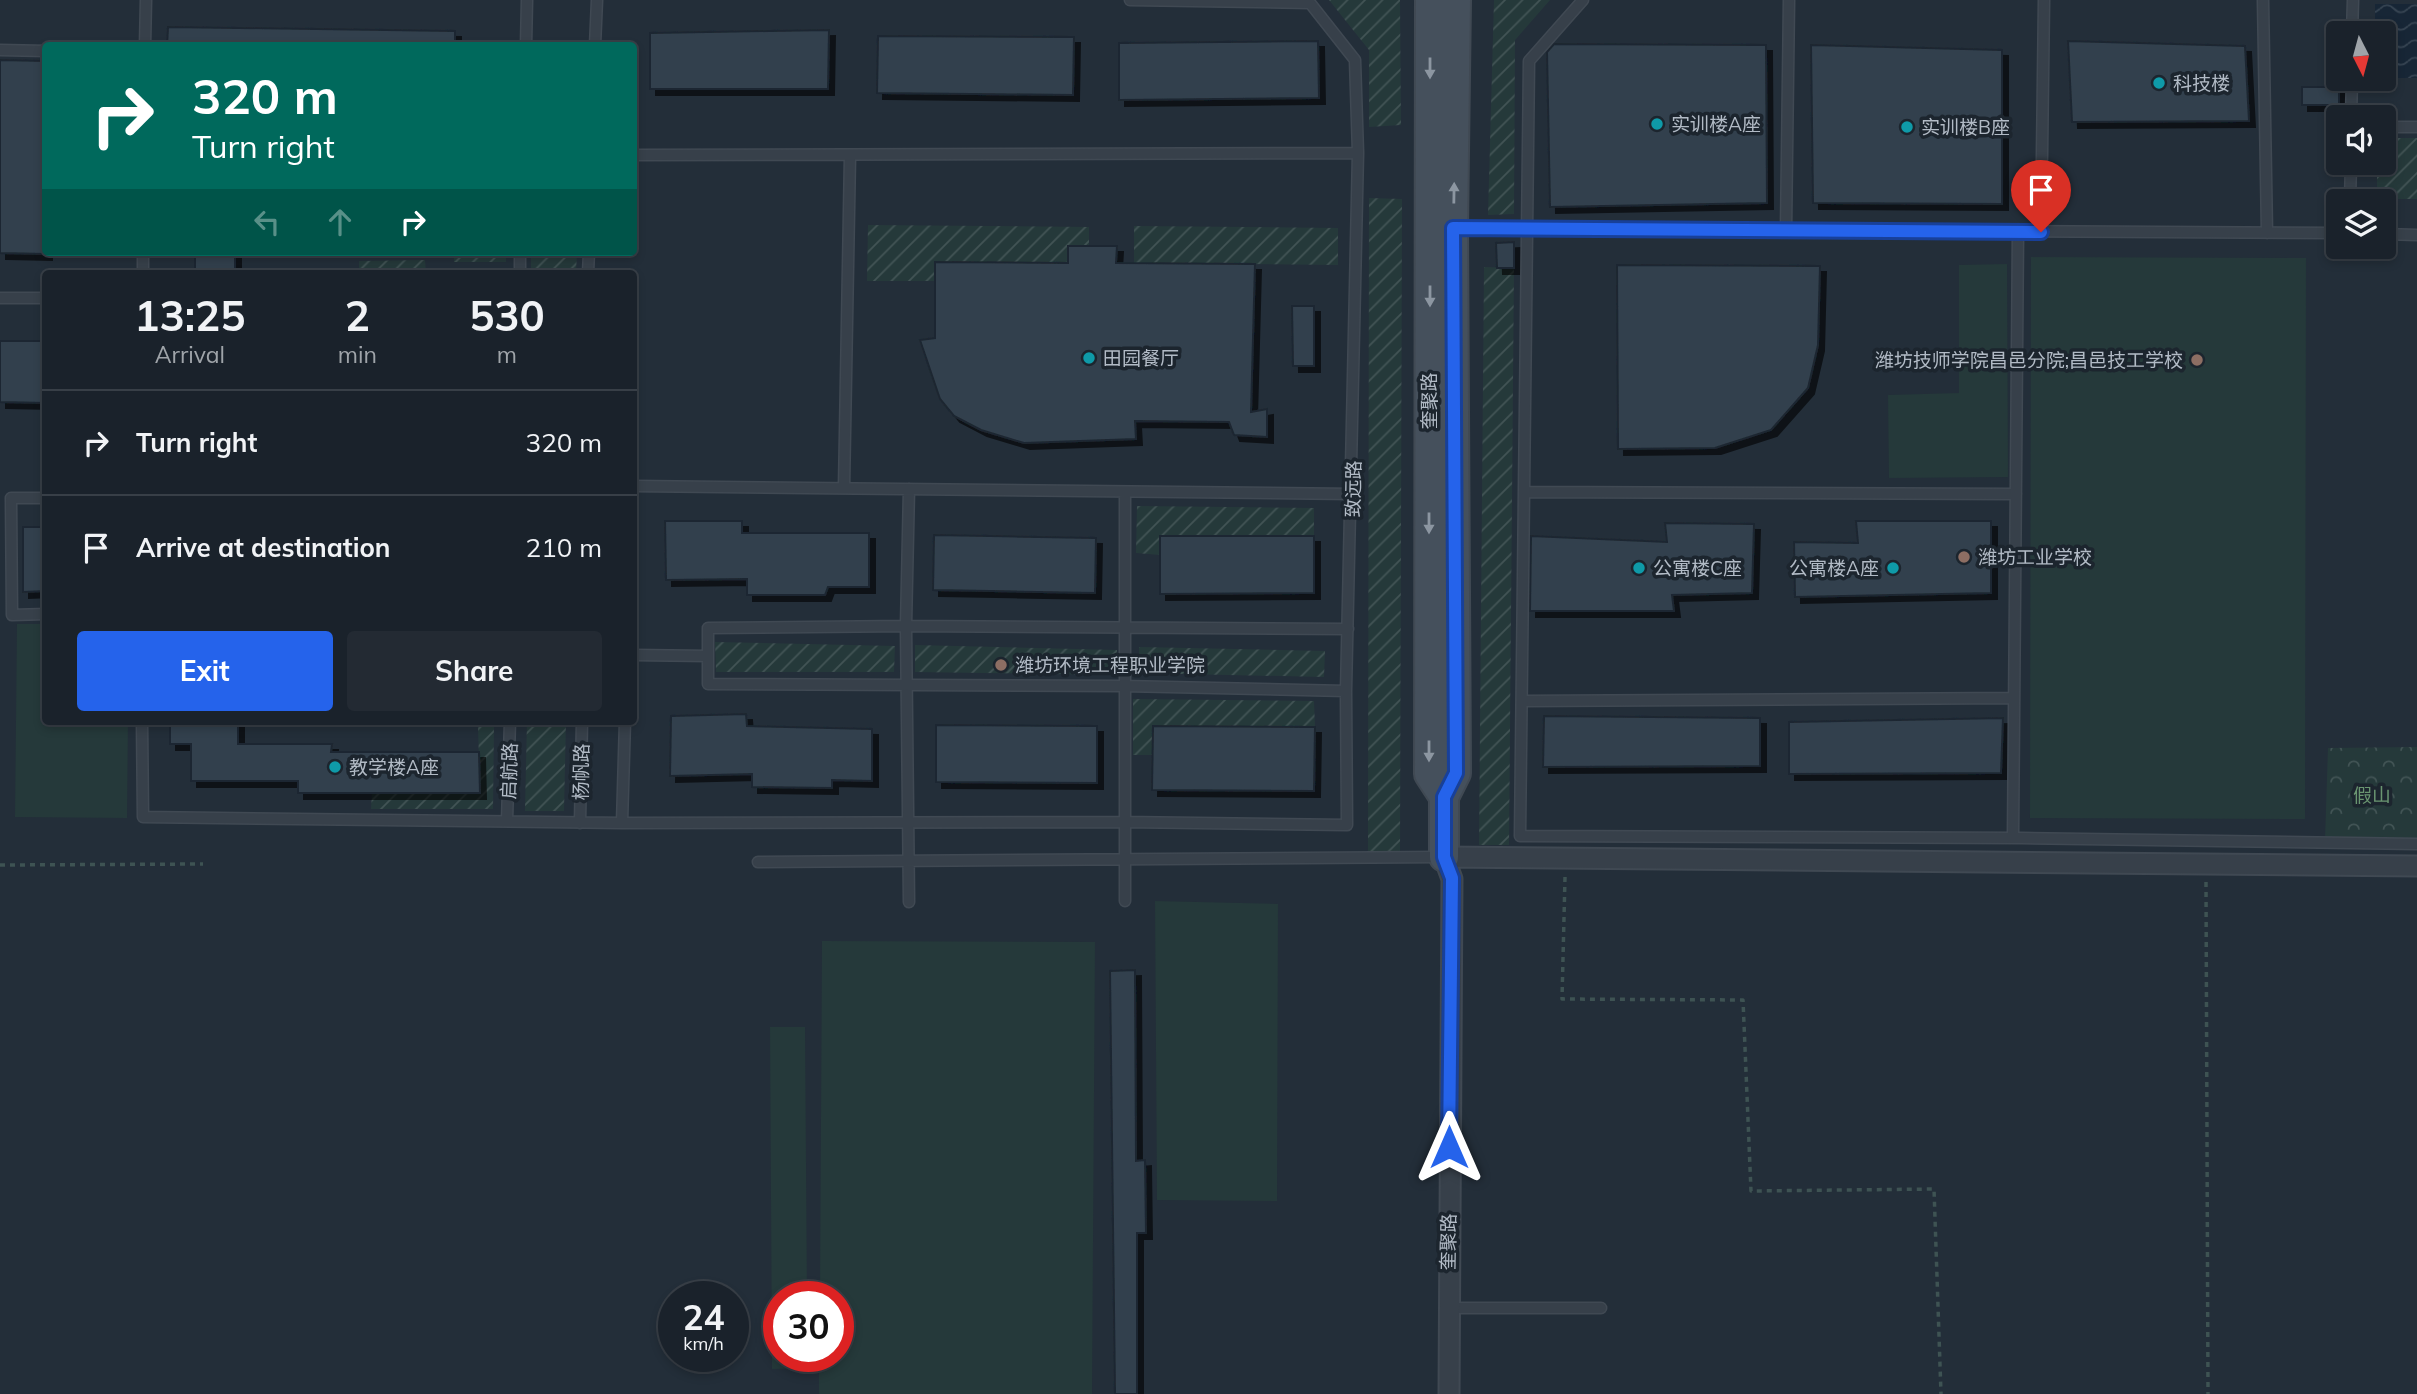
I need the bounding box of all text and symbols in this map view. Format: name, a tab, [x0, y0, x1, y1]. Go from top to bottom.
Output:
north arrow	[2326, 21, 2396, 91]
map controls	[2326, 21, 2396, 259]
one-way arrow	[1424, 57, 1436, 79]
text: 320 m	[192, 65, 338, 126]
icon: right	[77, 70, 168, 161]
place label: 科技楼	[2173, 71, 2230, 95]
marker: 科技楼	[2151, 75, 2167, 91]
button: sound	[2326, 105, 2396, 175]
place label: 实训楼A座	[1671, 112, 1761, 136]
place label: 实训楼B座	[1921, 115, 2010, 139]
marker: 实训楼A座	[1649, 116, 1665, 132]
marker: 实训楼B座	[1899, 119, 1915, 135]
text: Turn right	[192, 126, 335, 166]
pin	[2011, 160, 2071, 232]
icon: arrive	[2022, 171, 2060, 209]
one-way arrow	[1448, 182, 1460, 204]
button: layers	[2326, 189, 2396, 259]
icon: left	[248, 203, 286, 241]
icon: ahead	[321, 203, 359, 241]
icon: right	[394, 203, 432, 241]
one-way arrow	[1424, 285, 1436, 307]
text: 13:25	[134, 289, 245, 342]
text: 2	[345, 289, 370, 342]
text: 530	[469, 289, 545, 342]
text: Arrival	[155, 340, 225, 369]
text: min	[338, 340, 377, 369]
text: m	[497, 340, 517, 369]
place label: 田园餐厅	[1103, 346, 1179, 370]
place label: 潍坊技师学院昌邑分院;昌邑技工学校	[1875, 348, 2183, 372]
marker: 田园餐厅	[1081, 350, 1097, 366]
marker: 潍坊技师学院昌邑分院;昌邑技工学校	[2189, 352, 2205, 368]
street label: 奎聚路	[1417, 372, 1441, 430]
icon: right	[77, 424, 115, 462]
text: Turn right	[136, 426, 257, 459]
text: 320 m	[526, 426, 602, 459]
street label: 致远路	[1341, 460, 1365, 518]
one-way arrow	[1423, 512, 1435, 534]
icon: arrive	[77, 529, 115, 567]
text: Arrive at destination	[136, 531, 391, 564]
text: 210 m	[526, 531, 602, 564]
place label: 潍坊工业学校	[1978, 545, 2092, 569]
marker: 潍坊工业学校	[1956, 549, 1972, 565]
place label: 公寓楼C座	[1653, 556, 1742, 580]
place label: 公寓楼A座	[1789, 556, 1879, 580]
marker: 公寓楼C座	[1631, 560, 1647, 576]
marker: 公寓楼A座	[1885, 560, 1901, 576]
button: Exit	[77, 631, 333, 711]
button: Share	[347, 631, 602, 711]
place label: 潍坊环境工程职业学院	[1015, 653, 1205, 677]
marker: 潍坊环境工程职业学院	[993, 657, 1009, 673]
one-way arrow	[1423, 740, 1435, 762]
street label: 启航路	[496, 742, 522, 800]
street label: 杨帆路	[569, 743, 593, 801]
place label: 教学楼A座	[349, 755, 439, 779]
marker: 教学楼A座	[327, 759, 343, 775]
park label: 假山	[2353, 783, 2391, 807]
position arrow	[1412, 1110, 1486, 1184]
street label: 奎聚路	[1436, 1213, 1460, 1271]
speed limit sign: 30	[763, 1281, 854, 1372]
text: 24	[682, 1295, 725, 1339]
text: km/h	[683, 1332, 724, 1355]

